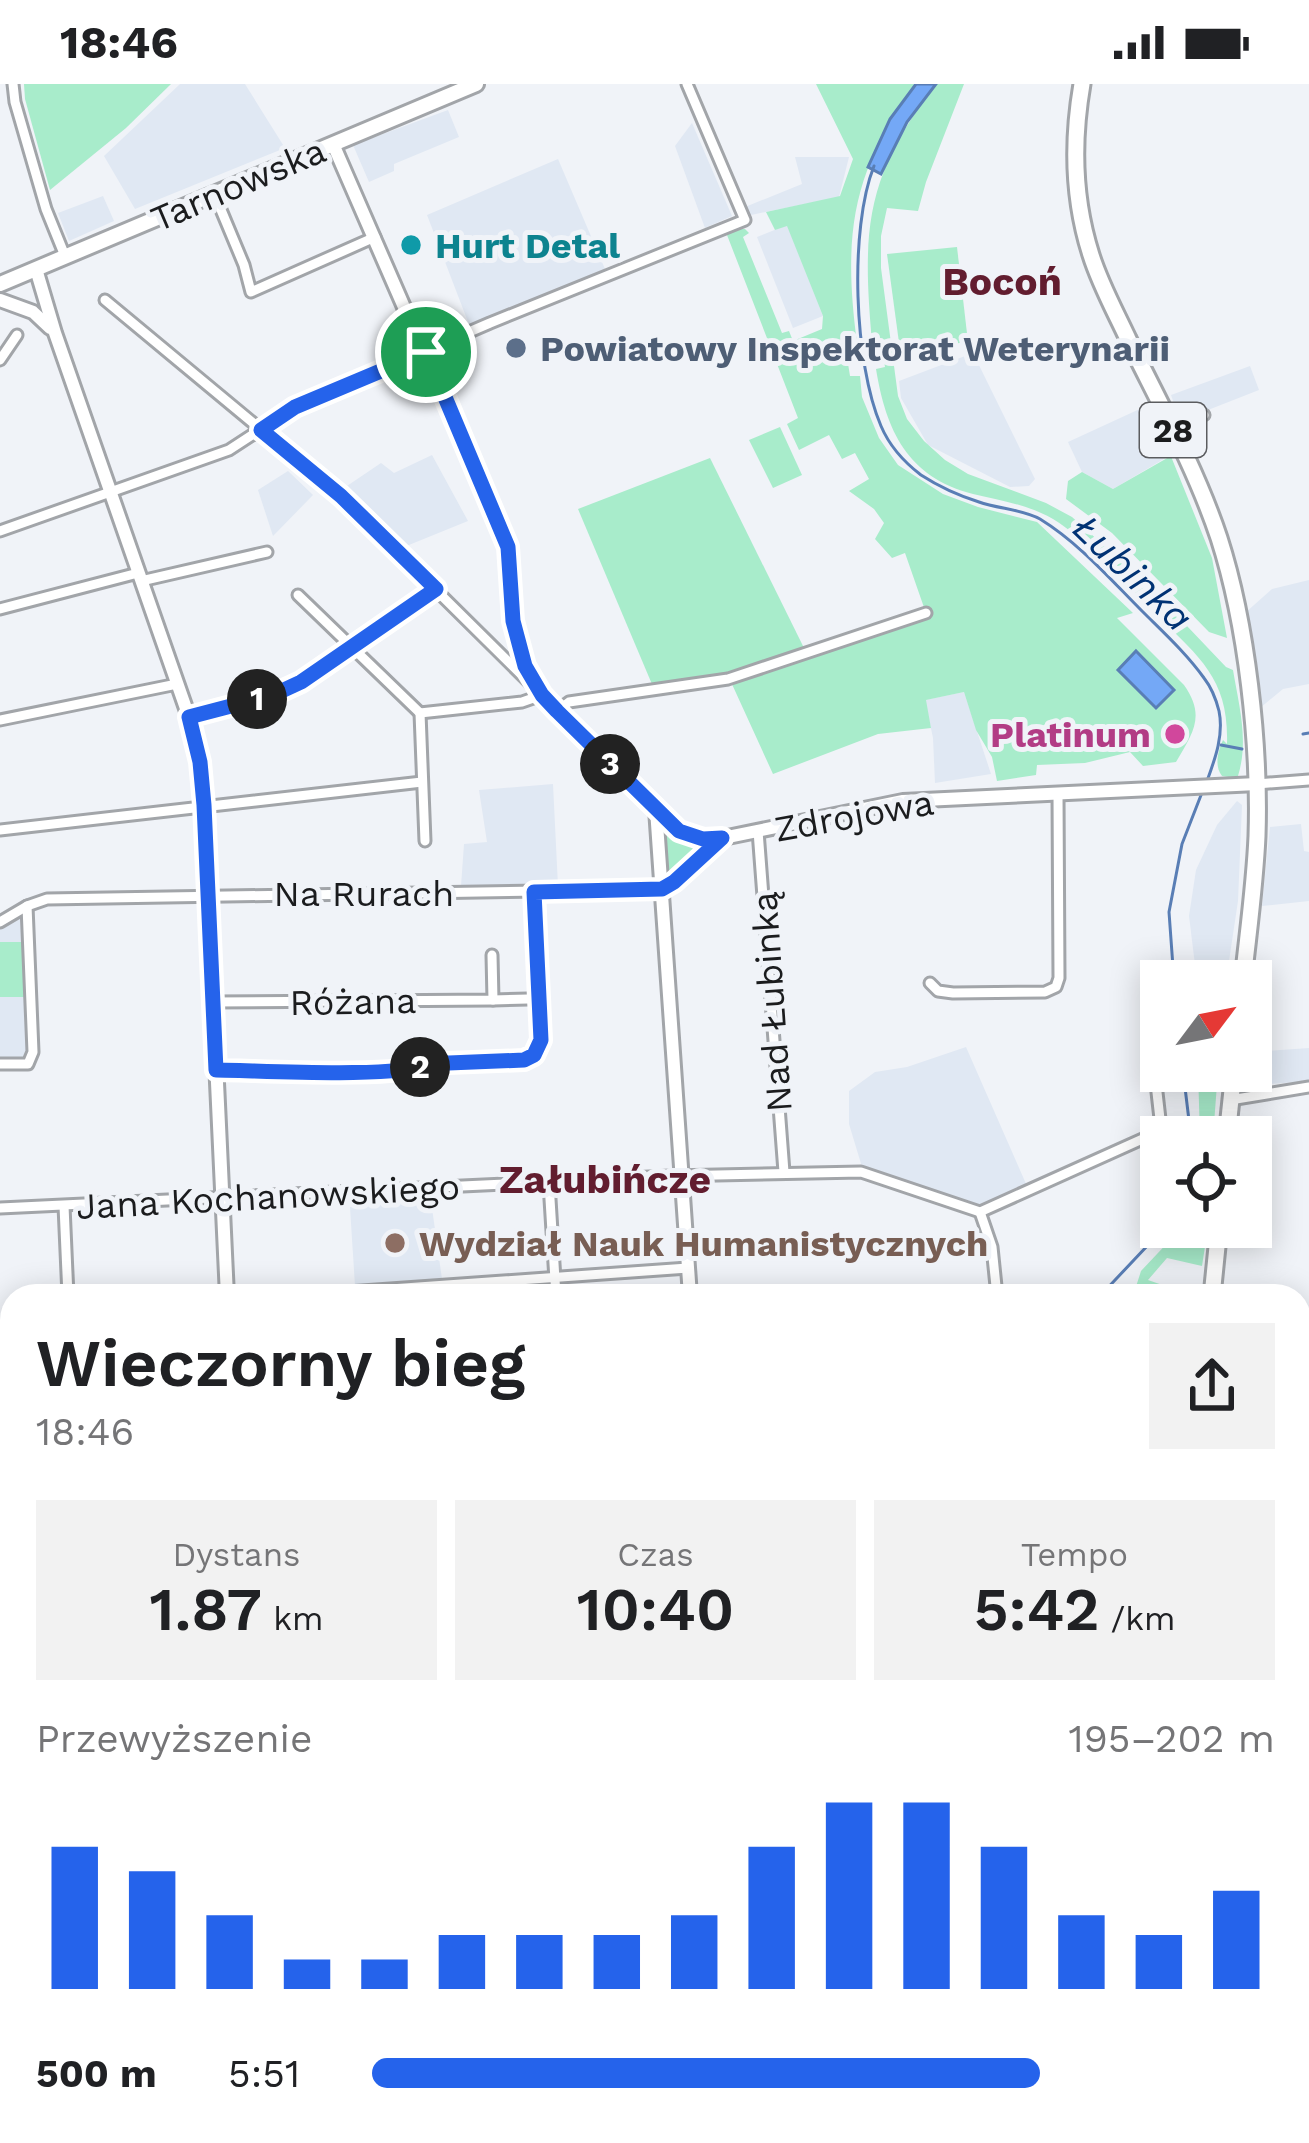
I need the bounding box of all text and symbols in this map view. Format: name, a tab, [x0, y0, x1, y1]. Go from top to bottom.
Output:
text: 18:46	[60, 16, 178, 69]
street label: Tarnowska	[145, 129, 332, 241]
place label: Hurt Detal	[435, 225, 620, 267]
marker: Hurt Detal	[398, 232, 424, 258]
district label: Bocoń	[942, 259, 1062, 304]
pin	[375, 301, 477, 403]
icon: arrive	[393, 319, 459, 385]
place label: Powiatowy Inspektorat Weterynarii	[540, 328, 1170, 370]
marker: Powiatowy Inspektorat Weterynarii	[503, 335, 529, 361]
road number: 28	[1140, 403, 1206, 457]
water label: Łubinka	[1064, 505, 1202, 640]
pin: 1	[227, 669, 287, 729]
text: 1	[250, 679, 264, 718]
place label: Platinum	[990, 714, 1151, 756]
marker: Platinum	[1162, 721, 1188, 747]
pin: 3	[580, 734, 640, 794]
text: 3	[600, 744, 620, 783]
street label: Zdrojowa	[771, 781, 937, 851]
street label: Na Rurach	[274, 873, 454, 915]
street label: Nad Łubinką	[743, 890, 801, 1113]
north arrow	[1140, 960, 1272, 1092]
map controls	[1140, 960, 1272, 1248]
street label: Różana	[289, 980, 417, 1024]
pin: 2	[390, 1037, 450, 1097]
text: 2	[410, 1047, 430, 1086]
button: locate	[1140, 1116, 1272, 1248]
district label: Załubińcze	[499, 1157, 711, 1202]
street label: Jana Kochanowskiego	[75, 1166, 461, 1228]
place label: Wydział Nauk Humanistycznych	[419, 1223, 988, 1265]
marker: Wydział Nauk Humanistycznych	[382, 1230, 408, 1256]
button: share	[1149, 1323, 1275, 1449]
text: Wieczorny bieg	[36, 1325, 525, 1402]
text: 18:46	[36, 1409, 134, 1454]
text: Dystans	[173, 1535, 300, 1574]
text: Czas	[617, 1535, 694, 1574]
text: Tempo	[1021, 1535, 1128, 1574]
text: 1.87	[150, 1574, 262, 1645]
text: 10:40	[577, 1574, 734, 1645]
text: 5:42	[974, 1574, 1100, 1645]
text: km	[262, 1599, 323, 1638]
text: /km	[1100, 1599, 1175, 1638]
text: Przewyższenie	[36, 1716, 312, 1761]
text: 195–202 m	[1068, 1716, 1275, 1761]
text: 500 m	[36, 2051, 157, 2096]
text: 5:51	[228, 2051, 300, 2096]

